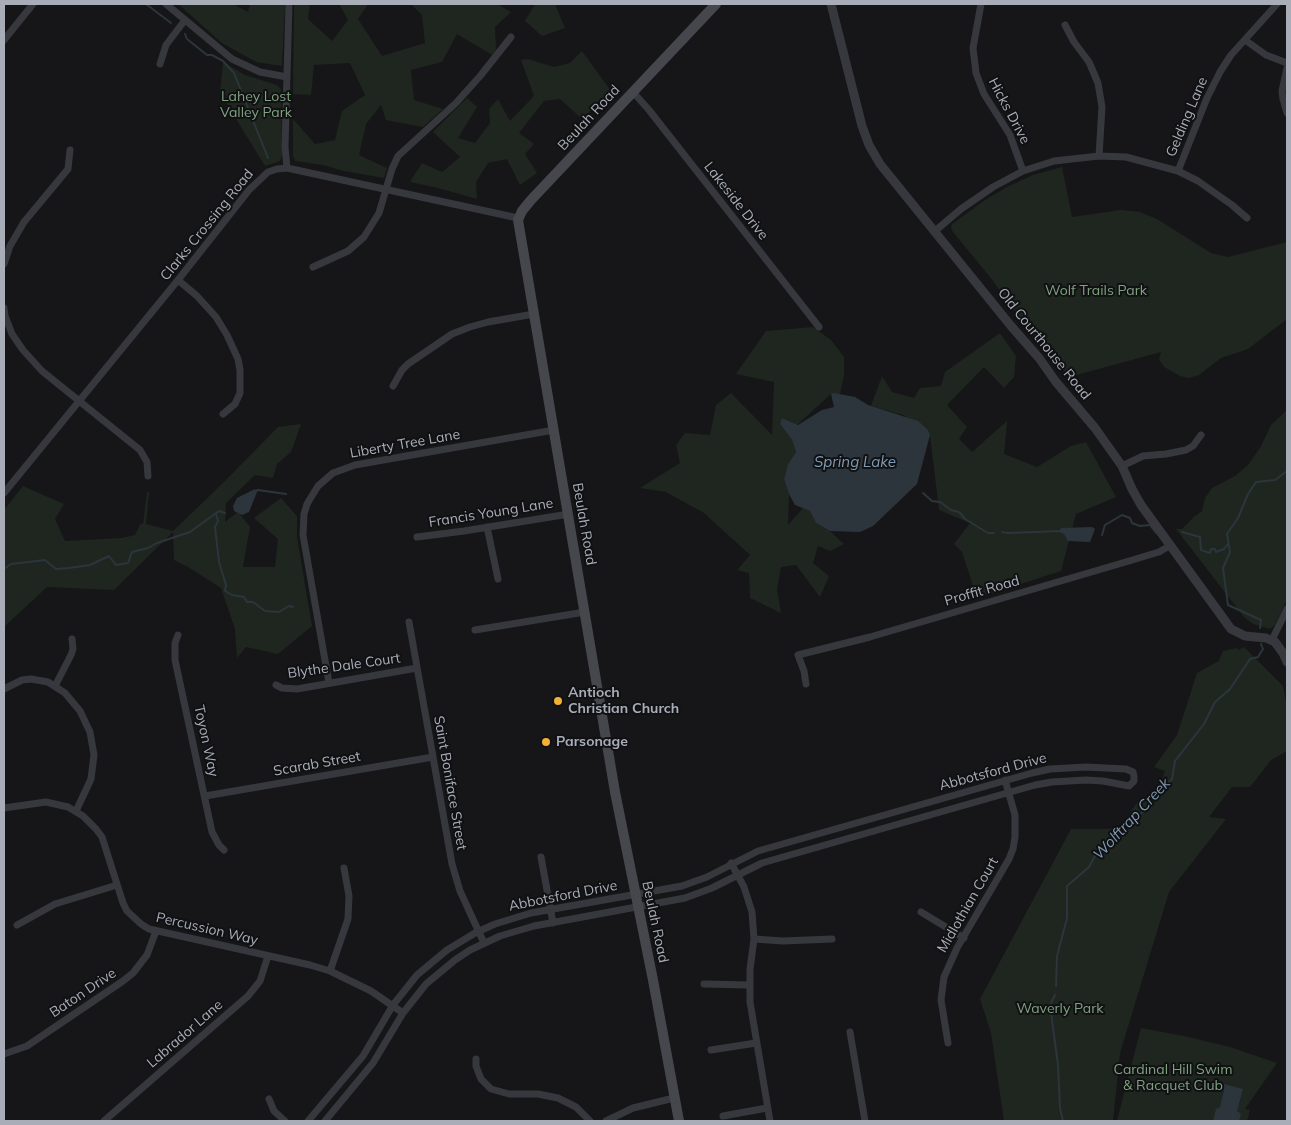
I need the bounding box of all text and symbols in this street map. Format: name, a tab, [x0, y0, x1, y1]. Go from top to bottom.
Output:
street label: Hicks Drive	[985, 75, 1033, 147]
street label: Gelding Lane	[1163, 75, 1211, 159]
street label: Beulah Road	[555, 82, 623, 154]
park label: Lahey Lost Valley Park	[220, 89, 292, 121]
street label: Lakeside Drive	[700, 159, 772, 243]
street label: Clarks Crossing Road	[157, 166, 257, 284]
park label: Wolf Trails Park	[1045, 283, 1147, 299]
street label: Old Courthouse Road	[994, 285, 1094, 403]
street label: Liberty Tree Lane	[349, 426, 461, 462]
water label: Spring Lake	[814, 453, 896, 471]
street label: Beulah Road	[569, 482, 599, 566]
street label: Francis Young Lane	[428, 495, 554, 531]
street label: Proffit Road	[943, 572, 1021, 610]
street label: Blythe Dale Court	[287, 650, 401, 682]
place label: Antioch Christian Church	[568, 685, 679, 718]
marker: Antioch Christian Church	[552, 695, 564, 707]
street label: Toyon Way	[190, 704, 222, 778]
street label: Saint Boniface Street	[430, 715, 470, 851]
place label: Parsonage	[556, 734, 628, 750]
marker: Parsonage	[540, 736, 552, 748]
street label: Scarab Street	[272, 748, 362, 780]
street label: Abbotsford Drive	[938, 750, 1048, 794]
water label: Wolftrap Creek	[1090, 775, 1174, 863]
street label: Midlothian Court	[934, 854, 1002, 956]
street label: Abbotsford Drive	[507, 877, 619, 915]
street label: Beulah Road	[638, 880, 672, 964]
street label: Percussion Way	[154, 909, 260, 949]
street label: Baton Drive	[47, 965, 119, 1021]
street label: Labrador Lane	[144, 997, 226, 1071]
park label: Waverly Park	[1016, 1001, 1104, 1017]
park label: Cardinal Hill Swim & Racquet Club	[1114, 1062, 1232, 1094]

